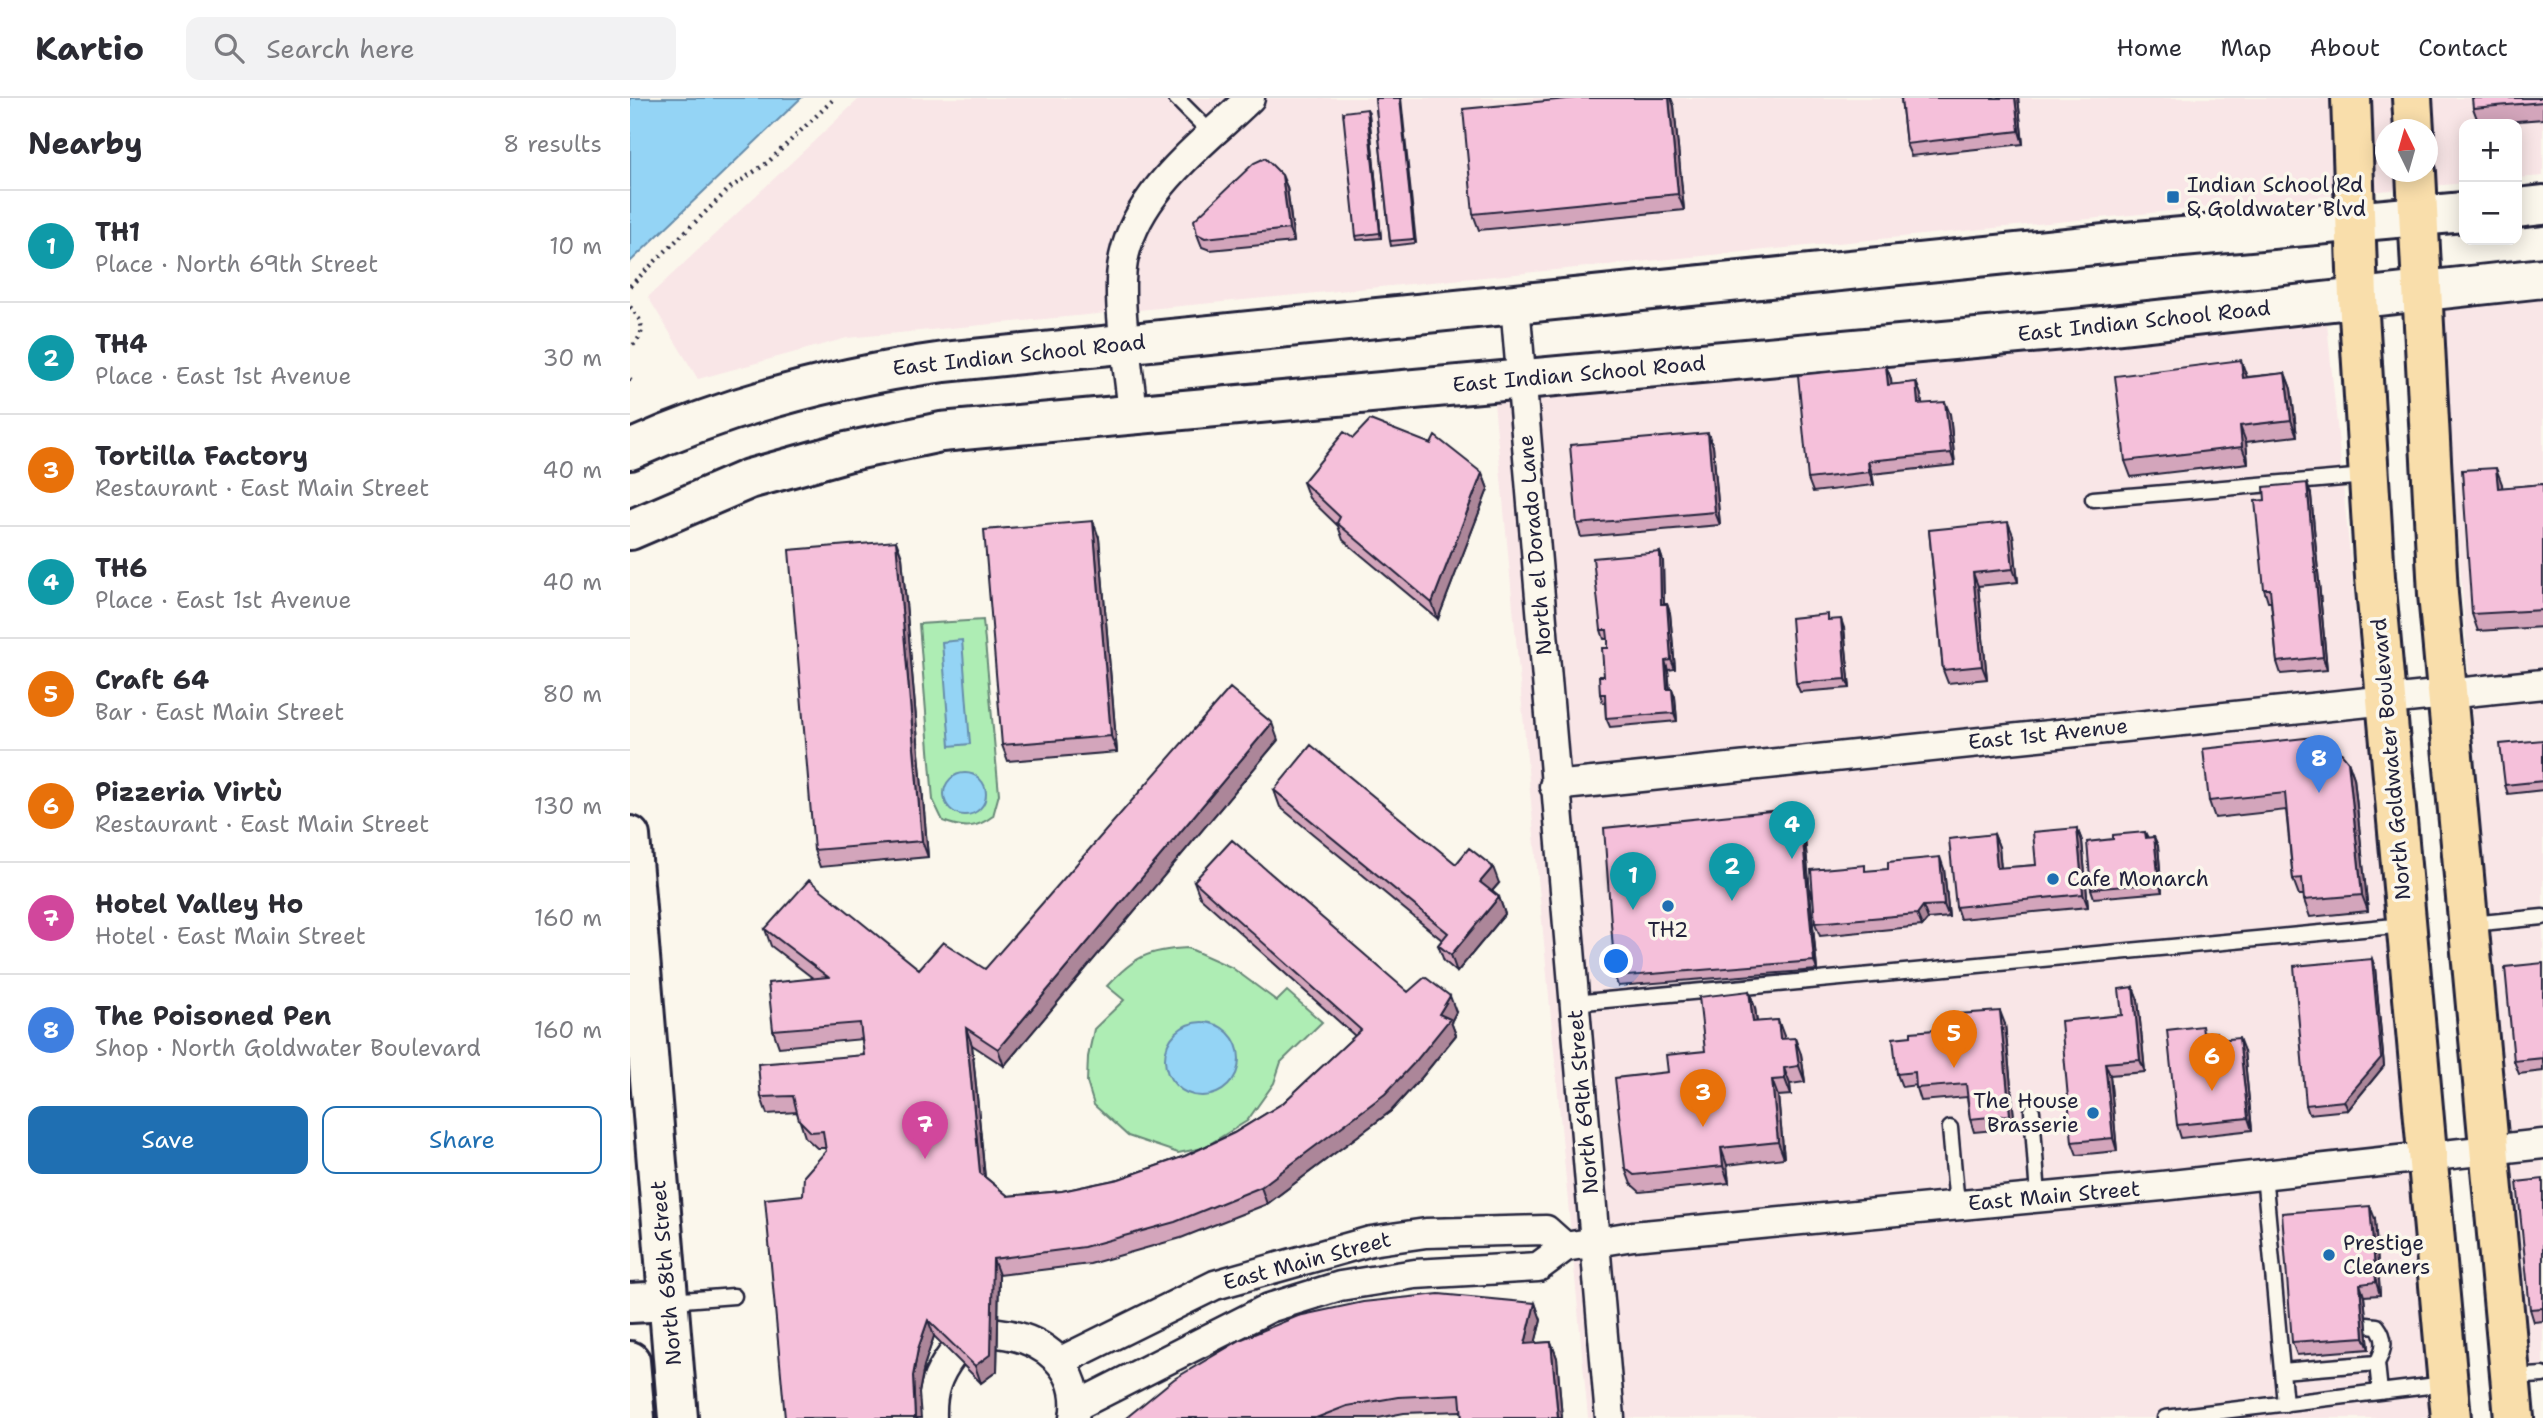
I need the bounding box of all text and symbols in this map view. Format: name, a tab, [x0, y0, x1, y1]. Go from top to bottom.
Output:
search box	[186, 17, 676, 80]
text: Kartio	[35, 26, 144, 71]
icon: search	[210, 29, 248, 67]
text: Search here	[266, 31, 415, 66]
text: Home	[2116, 32, 2182, 64]
text: Map	[2220, 32, 2272, 64]
text: About	[2310, 32, 2380, 64]
text: Contact	[2418, 32, 2508, 64]
north arrow	[2375, 119, 2438, 182]
map controls	[2459, 119, 2522, 245]
button: +	[2459, 119, 2522, 182]
text: Nearby	[28, 123, 143, 164]
text: 8 results	[503, 129, 602, 159]
place label: Indian School Rd & Goldwater Blvd	[2187, 171, 2366, 223]
button: −	[2459, 182, 2522, 245]
marker: Indian School Rd & Goldwater Blvd	[2165, 189, 2181, 205]
text: TH1	[95, 214, 140, 249]
text: 1	[46, 231, 56, 261]
text: 10 m	[549, 231, 602, 261]
text: Place · North 69th Street	[95, 249, 378, 279]
street label: East Indian School Road	[2016, 294, 2272, 348]
text: TH4	[95, 326, 148, 361]
street label: East Indian School Road	[891, 328, 1147, 382]
text: 2	[43, 343, 59, 373]
text: 30 m	[543, 343, 602, 373]
street label: East Indian School Road	[1451, 349, 1707, 399]
text: Place · East 1st Avenue	[95, 361, 351, 391]
street label: North el Dorado Lane	[1511, 434, 1559, 656]
text: Tortilla Factory	[95, 438, 308, 473]
text: 3	[43, 455, 59, 485]
text: 40 m	[542, 455, 602, 485]
text: Restaurant · East Main Street	[95, 473, 429, 503]
text: TH6	[95, 550, 148, 585]
text: 4	[43, 567, 59, 597]
text: 40 m	[542, 567, 602, 597]
text: Place · East 1st Avenue	[95, 585, 351, 615]
street label: North Goldwater Boulevard	[2365, 617, 2417, 901]
text: Craft 64	[95, 662, 209, 697]
text: 5	[44, 679, 58, 709]
text: 80 m	[543, 679, 602, 709]
text: Bar · East Main Street	[95, 697, 344, 727]
street label: East 1st Avenue	[1967, 712, 2129, 756]
pin: 8	[2296, 735, 2342, 793]
text: Pizzeria Virtù	[95, 774, 283, 809]
text: 6	[43, 791, 59, 821]
text: 130 m	[534, 791, 602, 821]
pin: 4	[1769, 801, 1815, 859]
text: Restaurant · East Main Street	[95, 809, 429, 839]
pin: 2	[1709, 843, 1755, 901]
pin: 1	[1610, 852, 1656, 910]
place label: Cafe Monarch	[2067, 865, 2209, 893]
marker: Cafe Monarch	[2045, 871, 2061, 887]
text: Hotel Valley Ho	[95, 886, 303, 921]
marker: TH2	[1660, 898, 1676, 914]
text: 7	[43, 903, 59, 933]
text: 160 m	[534, 903, 602, 933]
place label: TH2	[1647, 916, 1689, 944]
text: Hotel · East Main Street	[95, 921, 366, 951]
your location	[1599, 944, 1633, 978]
text: The Poisoned Pen	[95, 998, 331, 1033]
street label: North 69th Street	[1561, 1009, 1605, 1195]
pin: 5	[1931, 1010, 1977, 1068]
text: 8	[43, 1015, 59, 1045]
text: 160 m	[534, 1015, 602, 1045]
text: Shop · North Goldwater Boulevard	[95, 1033, 481, 1063]
pin: 6	[2189, 1033, 2235, 1091]
pin: 3	[1680, 1069, 1726, 1127]
place label: The House Brasserie	[1973, 1087, 2079, 1139]
pin: 7	[902, 1101, 948, 1159]
marker: The House Brasserie	[2085, 1105, 2101, 1121]
button: Save	[28, 1106, 308, 1174]
button: Share	[322, 1106, 602, 1174]
street label: East Main Street	[1967, 1175, 2141, 1217]
street label: North 68th Street	[644, 1179, 688, 1367]
street label: East Main Street	[1220, 1225, 1394, 1297]
place label: Prestige Cleaners	[2343, 1229, 2430, 1281]
marker: Prestige Cleaners	[2321, 1247, 2337, 1263]

